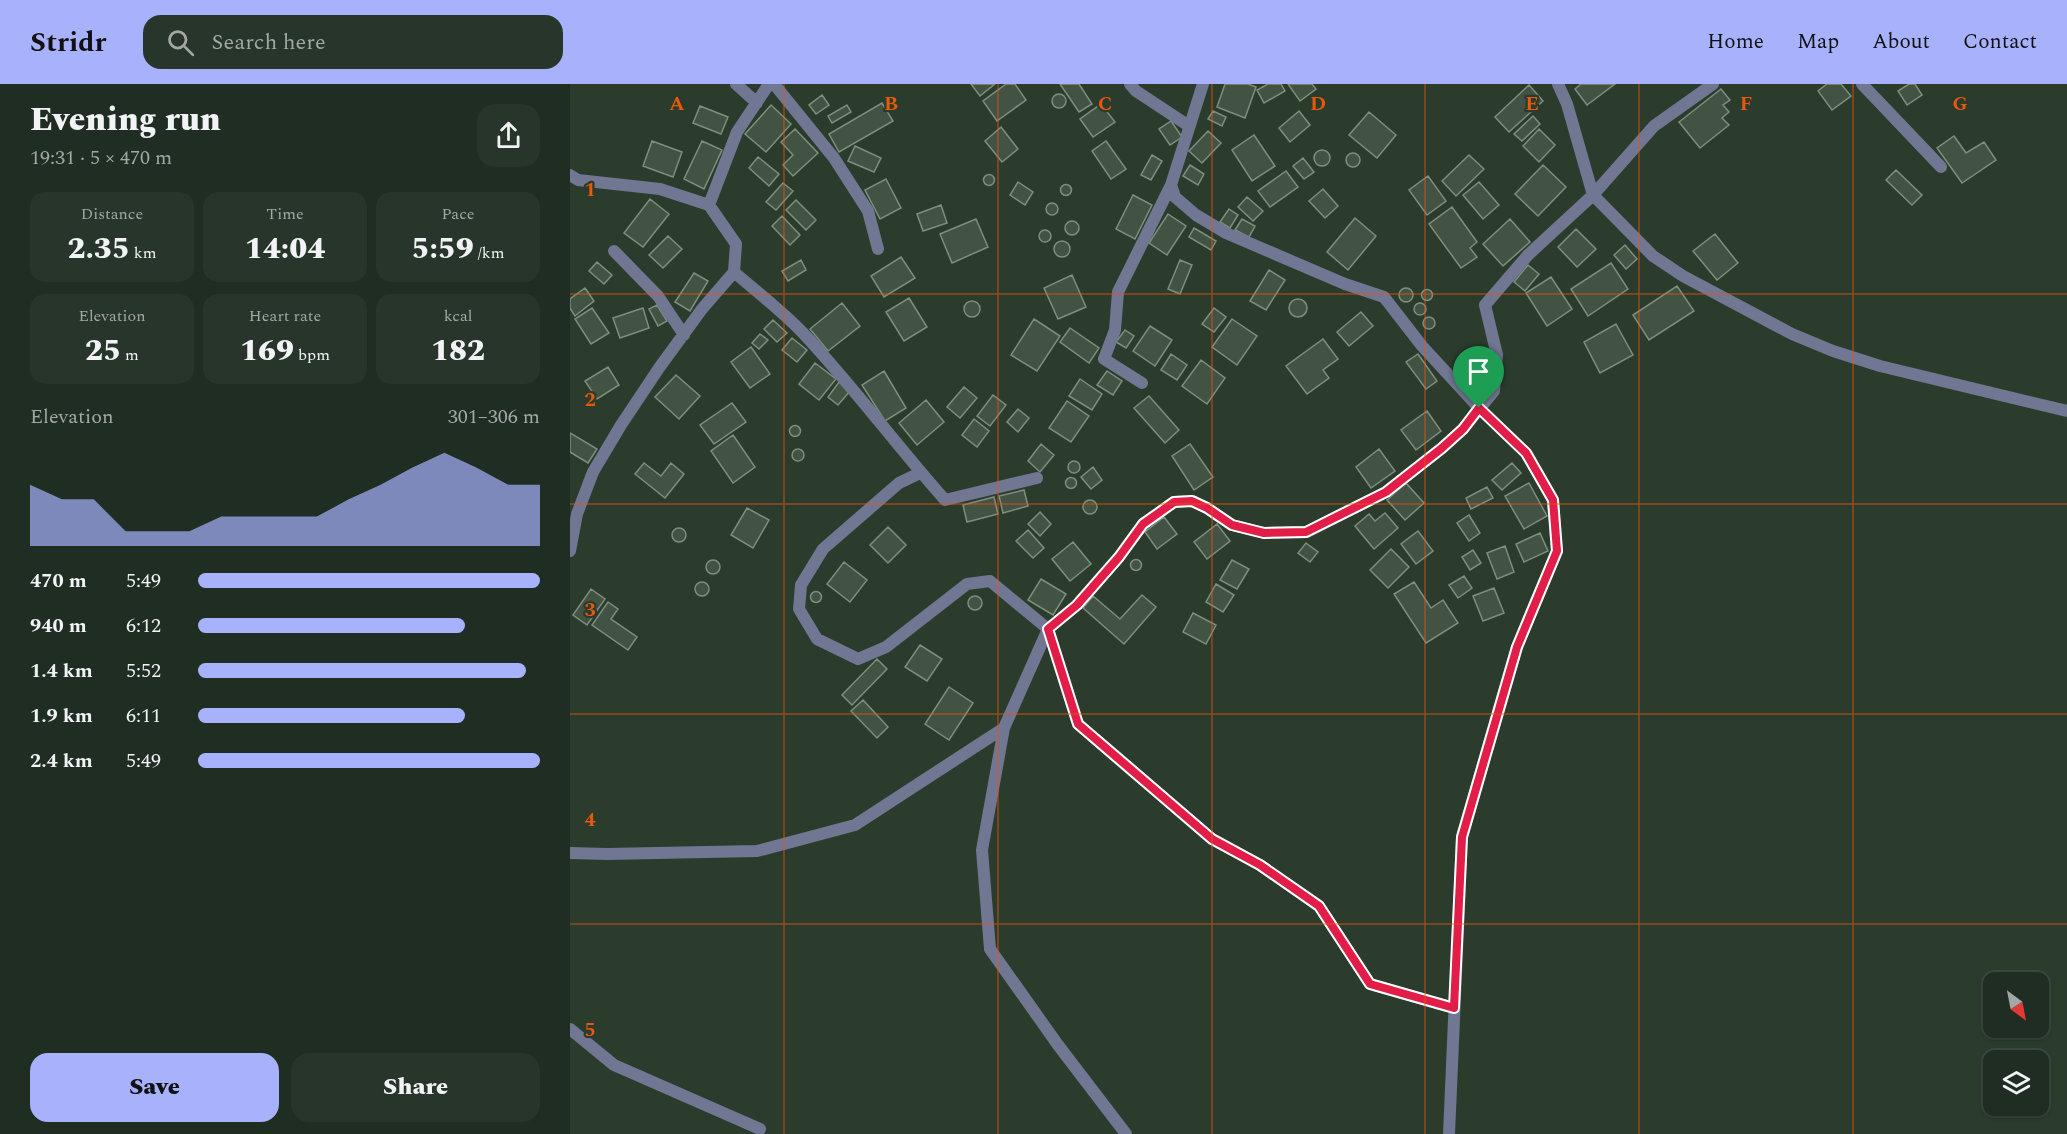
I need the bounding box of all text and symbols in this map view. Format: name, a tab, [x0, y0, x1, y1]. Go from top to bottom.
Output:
search box	[143, 15, 563, 69]
text: Stridr	[30, 21, 107, 64]
icon: search	[164, 26, 197, 59]
text: Search here	[212, 26, 326, 59]
text: Home	[1707, 26, 1764, 58]
text: Map	[1797, 26, 1839, 58]
text: About	[1872, 26, 1930, 58]
text: Contact	[1963, 26, 2037, 58]
text: A	[669, 89, 685, 119]
text: B	[884, 89, 898, 119]
text: C	[1098, 89, 1112, 119]
text: D	[1310, 89, 1326, 119]
text: E	[1525, 89, 1539, 119]
text: F	[1740, 89, 1752, 119]
text: G	[1952, 89, 1968, 119]
text: Evening run	[30, 95, 221, 145]
button: share	[477, 104, 540, 167]
text: 19:31 · 5 × 470 m	[30, 143, 172, 173]
text: 1	[584, 175, 596, 205]
text: Distance	[81, 202, 143, 226]
text: Time	[266, 202, 304, 226]
text: Pace	[441, 202, 475, 226]
text: 2.35	[67, 226, 130, 272]
text: 14:04	[245, 226, 325, 272]
text: 5:59	[411, 226, 474, 272]
text: km	[130, 241, 157, 265]
text: /km	[474, 241, 505, 265]
text: Elevation	[78, 304, 146, 328]
text: Heart rate	[249, 304, 321, 328]
text: kcal	[444, 304, 472, 328]
text: 25	[85, 328, 121, 374]
text: 169	[240, 328, 294, 374]
text: 182	[431, 328, 485, 374]
text: m	[121, 343, 139, 367]
text: bpm	[294, 343, 330, 367]
pin	[1453, 346, 1504, 408]
icon: arrive	[1462, 355, 1495, 388]
text: 2	[584, 385, 596, 415]
text: Elevation	[30, 402, 114, 432]
text: 301–306 m	[448, 402, 540, 432]
text: 470 m	[30, 566, 87, 596]
text: 5:49	[126, 566, 161, 596]
text: 3	[584, 595, 596, 625]
text: 940 m	[30, 611, 87, 641]
text: 6:12	[126, 611, 161, 641]
text: 1.4 km	[30, 656, 93, 686]
text: 5:52	[126, 656, 161, 686]
text: 1.9 km	[30, 701, 93, 731]
text: 6:11	[126, 701, 161, 731]
text: 2.4 km	[30, 746, 93, 776]
text: 5:49	[126, 746, 161, 776]
text: 4	[584, 805, 596, 835]
north arrow	[1983, 972, 2049, 1038]
map controls	[1983, 972, 2049, 1116]
text: 5	[584, 1015, 596, 1045]
button: layers	[1983, 1050, 2049, 1116]
button: Save	[30, 1053, 279, 1122]
button: Share	[291, 1053, 540, 1122]

